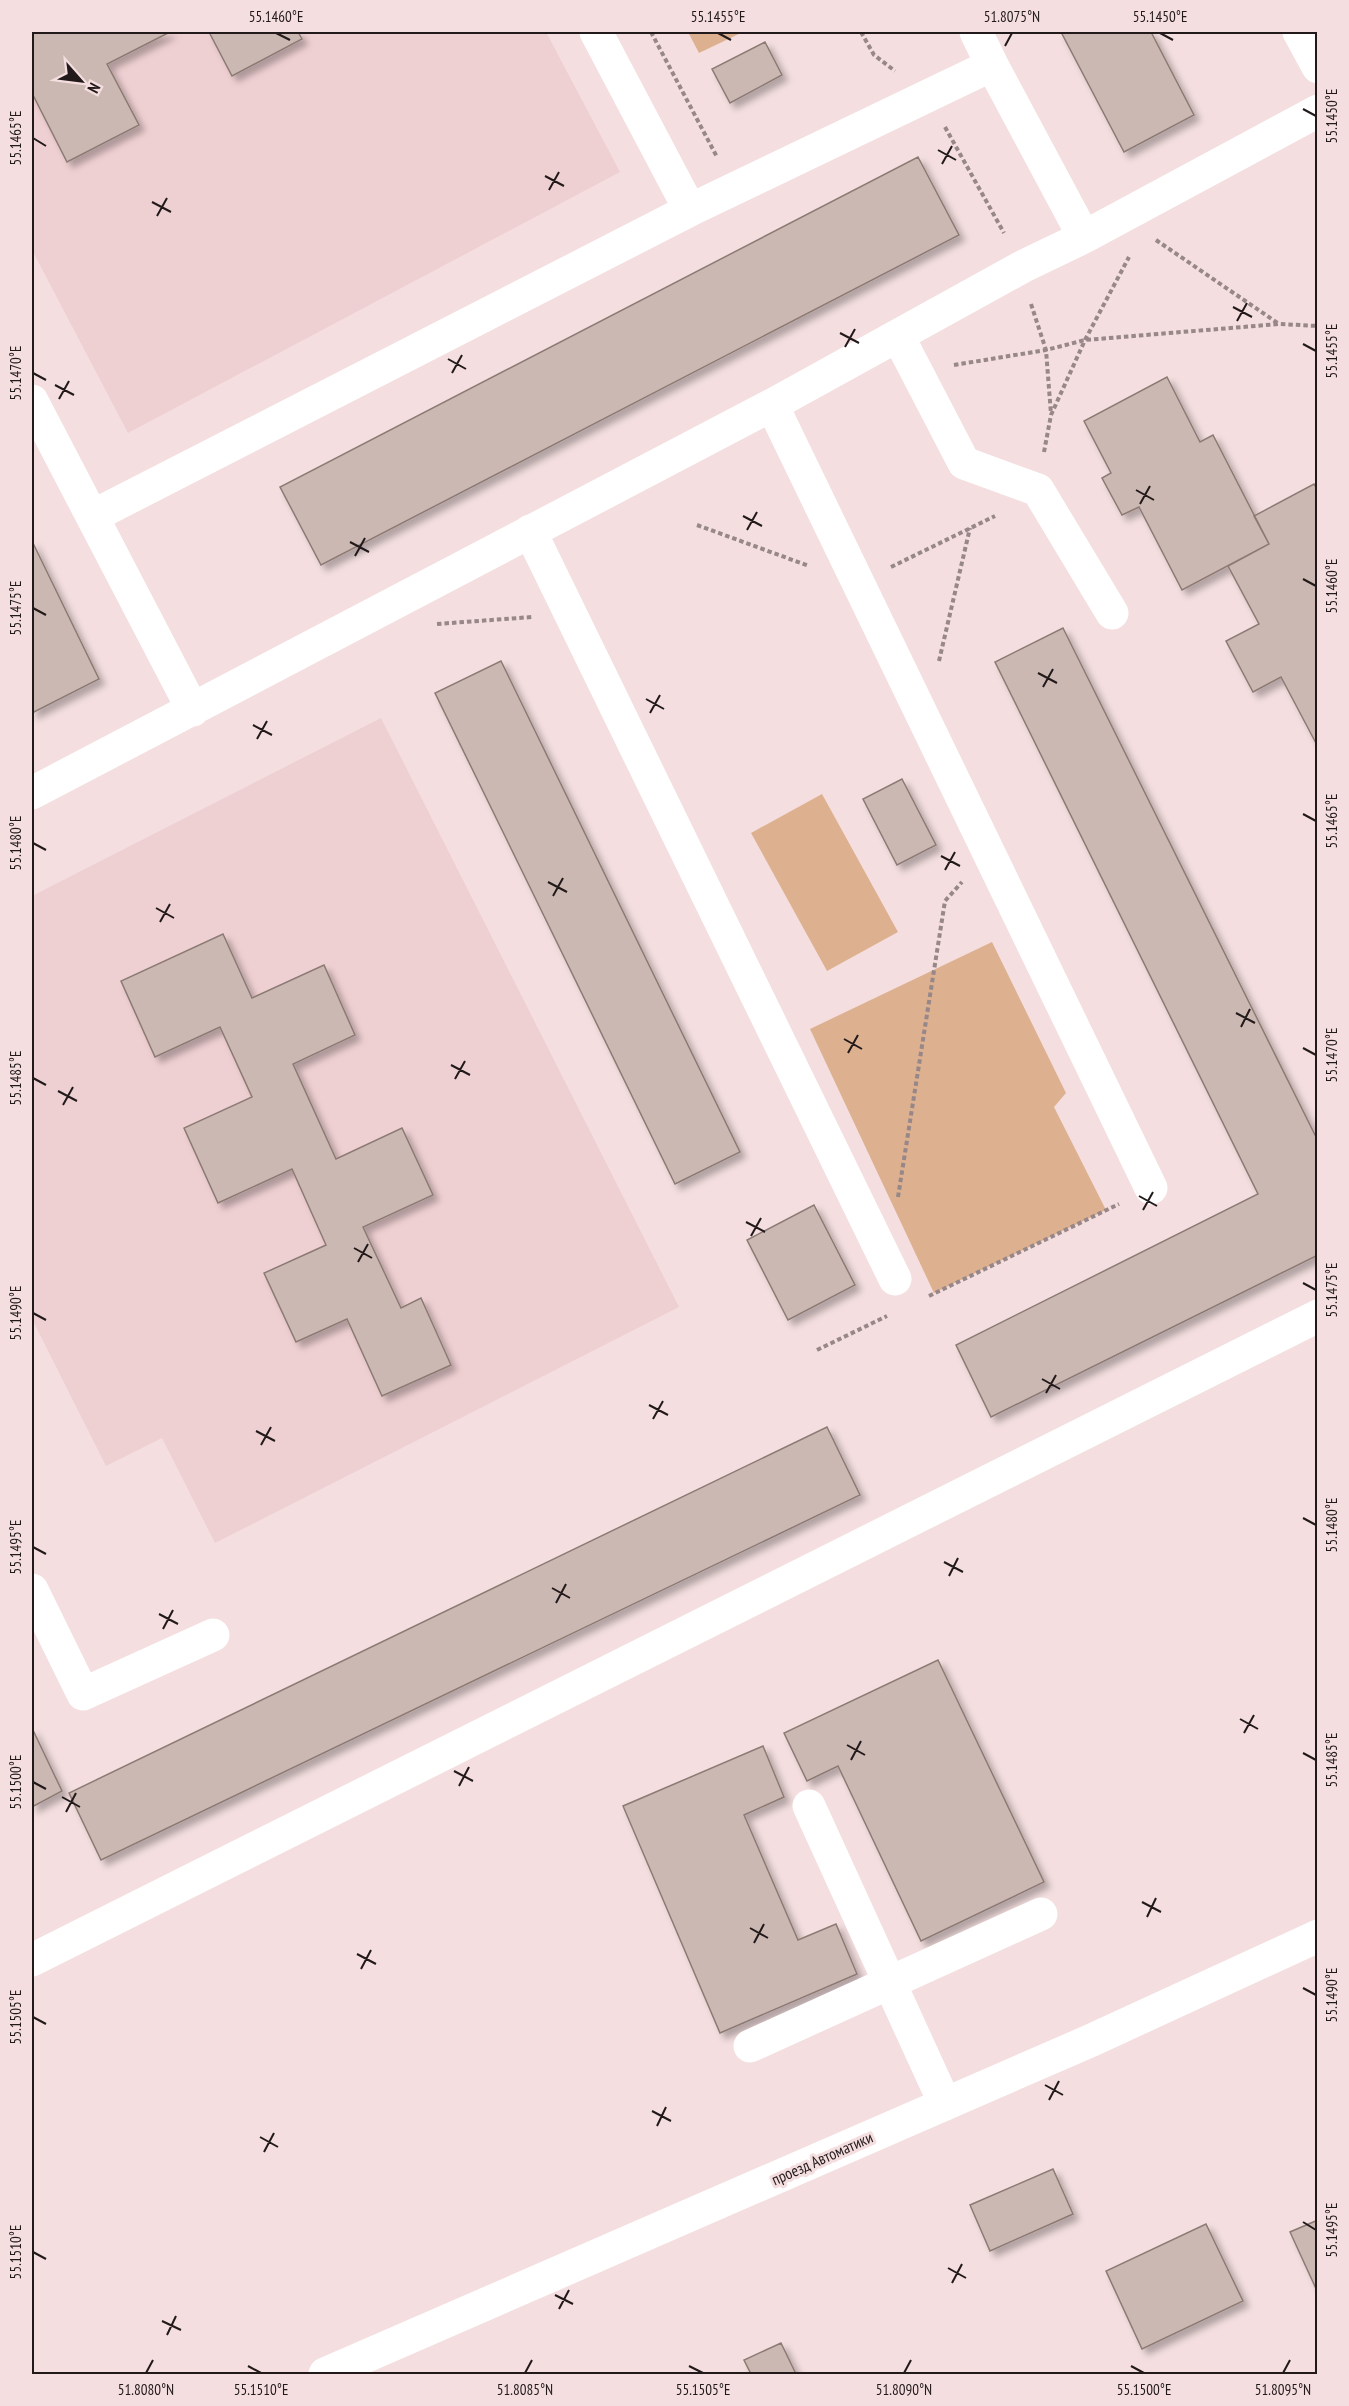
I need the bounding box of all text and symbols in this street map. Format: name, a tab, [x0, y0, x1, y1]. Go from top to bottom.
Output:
text: 55.1460°E	[249, 7, 303, 26]
text: 55.1455°E	[691, 7, 745, 26]
text: 51.8075°N	[984, 7, 1040, 26]
text: 55.1450°E	[1133, 7, 1187, 26]
north arrow	[51, 51, 111, 111]
text: N	[83, 80, 105, 97]
text: 55.1450°E	[1322, 89, 1341, 143]
text: 55.1465°E	[6, 111, 25, 165]
text: 55.1455°E	[1322, 324, 1341, 378]
text: 55.1470°E	[6, 346, 25, 400]
text: 55.1460°E	[1322, 559, 1341, 613]
text: 55.1475°E	[6, 581, 25, 635]
text: 55.1465°E	[1322, 794, 1341, 848]
text: 55.1480°E	[6, 816, 25, 870]
text: 55.1470°E	[1322, 1028, 1341, 1082]
text: 55.1485°E	[6, 1051, 25, 1105]
text: 55.1475°E	[1322, 1263, 1341, 1317]
text: 55.1490°E	[6, 1286, 25, 1340]
text: 55.1480°E	[1322, 1498, 1341, 1552]
text: 55.1495°E	[6, 1520, 25, 1574]
text: 55.1485°E	[1322, 1733, 1341, 1787]
text: 55.1500°E	[6, 1755, 25, 1809]
text: 55.1490°E	[1322, 1968, 1341, 2022]
text: 55.1505°E	[6, 1990, 25, 2044]
street label: проезд Автоматики	[768, 2127, 876, 2189]
text: 55.1495°E	[1322, 2203, 1341, 2257]
text: 55.1510°E	[6, 2225, 25, 2279]
text: 51.8080°N	[118, 2380, 174, 2399]
text: 55.1510°E	[234, 2380, 288, 2399]
text: 51.8085°N	[497, 2380, 553, 2399]
text: 55.1505°E	[676, 2380, 730, 2399]
text: 51.8090°N	[876, 2380, 932, 2399]
text: 55.1500°E	[1117, 2380, 1171, 2399]
text: 51.8095°N	[1255, 2380, 1311, 2399]

